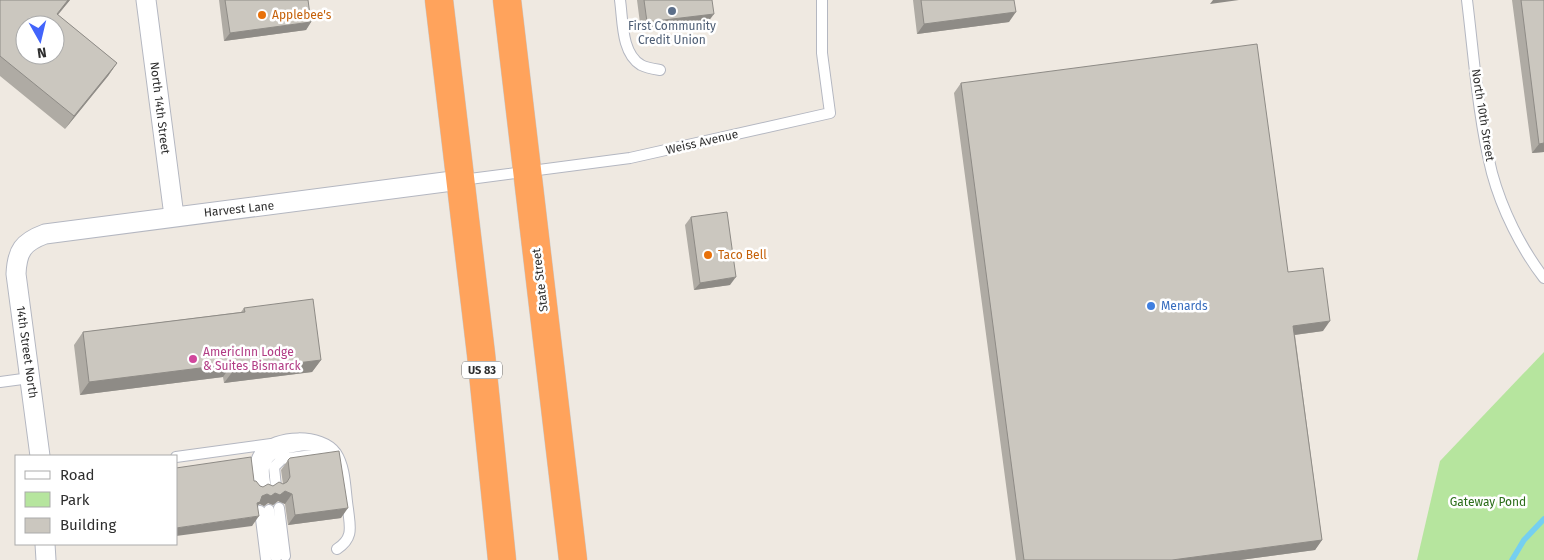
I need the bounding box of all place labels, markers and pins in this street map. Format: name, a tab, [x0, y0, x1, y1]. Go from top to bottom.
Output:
marker: First Community Credit Union	[666, 5, 678, 17]
place label: Applebee's	[272, 8, 332, 22]
marker: Applebee's	[256, 9, 268, 21]
place label: First Community Credit Union	[628, 19, 716, 47]
place label: Taco Bell	[718, 248, 767, 262]
marker: Taco Bell	[702, 249, 714, 261]
place label: Menards	[1161, 299, 1208, 313]
marker: Menards	[1145, 300, 1157, 312]
place label: AmericInn Lodge & Suites Bismarck	[203, 345, 301, 373]
marker: AmericInn Lodge & Suites Bismarck	[187, 353, 199, 365]

